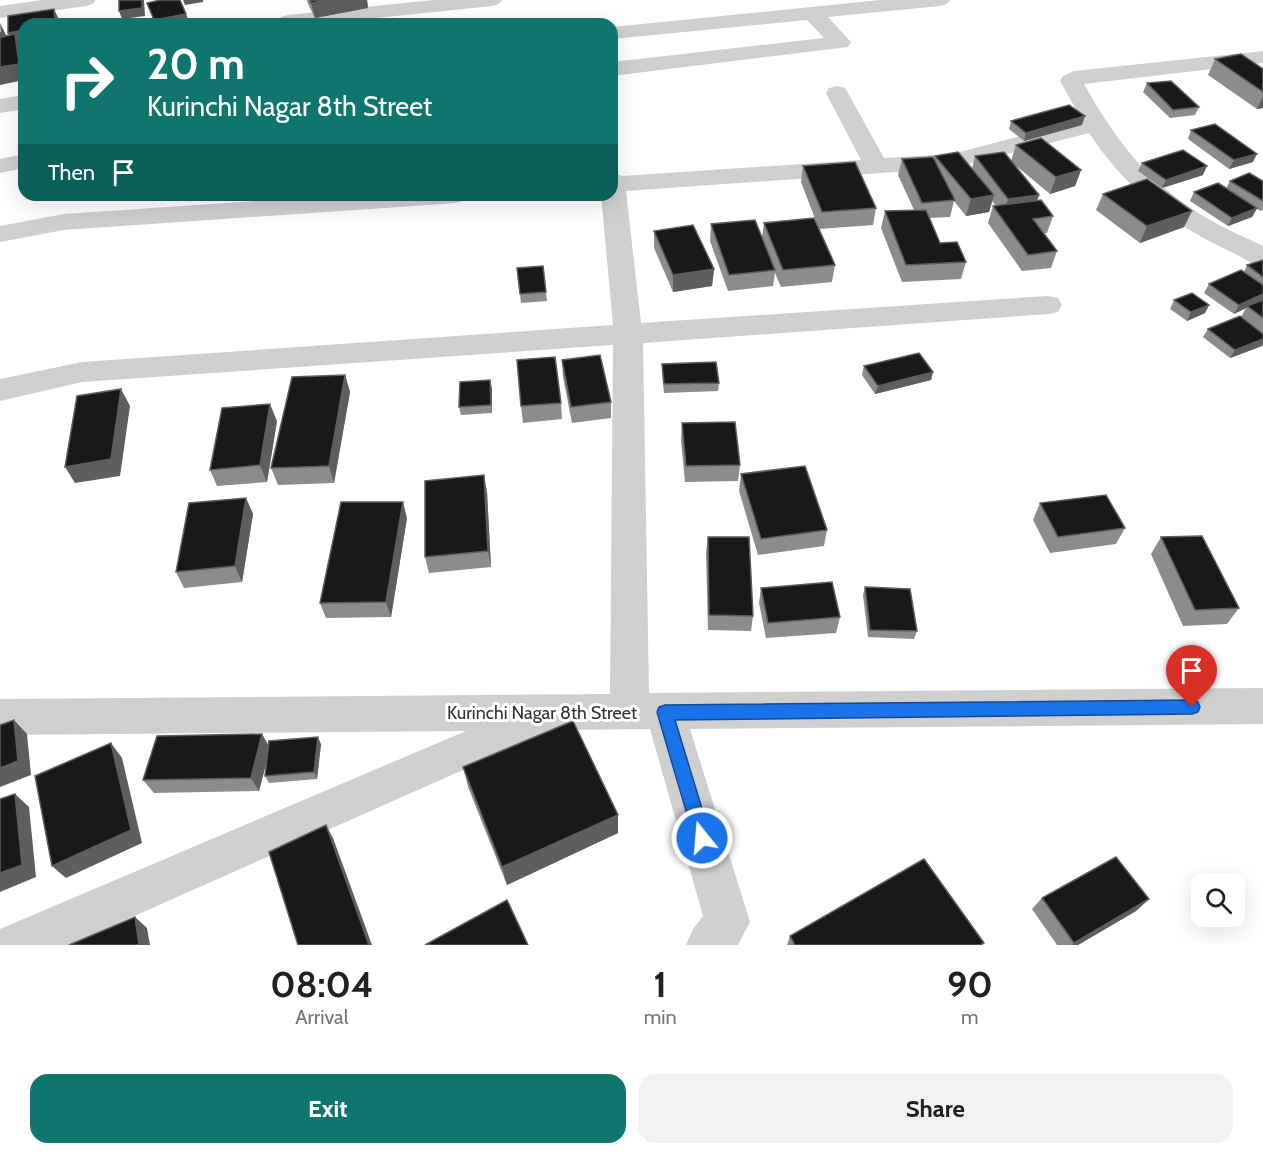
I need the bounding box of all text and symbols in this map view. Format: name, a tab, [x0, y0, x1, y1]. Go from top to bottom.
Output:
text: 20 m	[147, 38, 245, 90]
icon: right	[48, 42, 126, 120]
text: Kurinchi Nagar 8th Street	[147, 90, 432, 123]
icon: arrive	[107, 156, 140, 189]
text: Then	[48, 159, 95, 186]
pin	[1166, 645, 1217, 707]
icon: arrive	[1175, 654, 1208, 687]
street label: Kurinchi Nagar 8th Street	[447, 702, 637, 724]
position arrow	[670, 806, 734, 870]
map controls	[1191, 873, 1245, 927]
button: search	[1191, 873, 1245, 927]
text: 08:04	[270, 962, 373, 1006]
text: 1	[653, 962, 667, 1006]
text: 90	[947, 962, 993, 1006]
text: Arrival	[295, 1005, 348, 1029]
text: min	[644, 1005, 677, 1029]
text: m	[961, 1005, 979, 1029]
button: Exit	[30, 1074, 626, 1143]
button: Share	[638, 1074, 1233, 1143]

